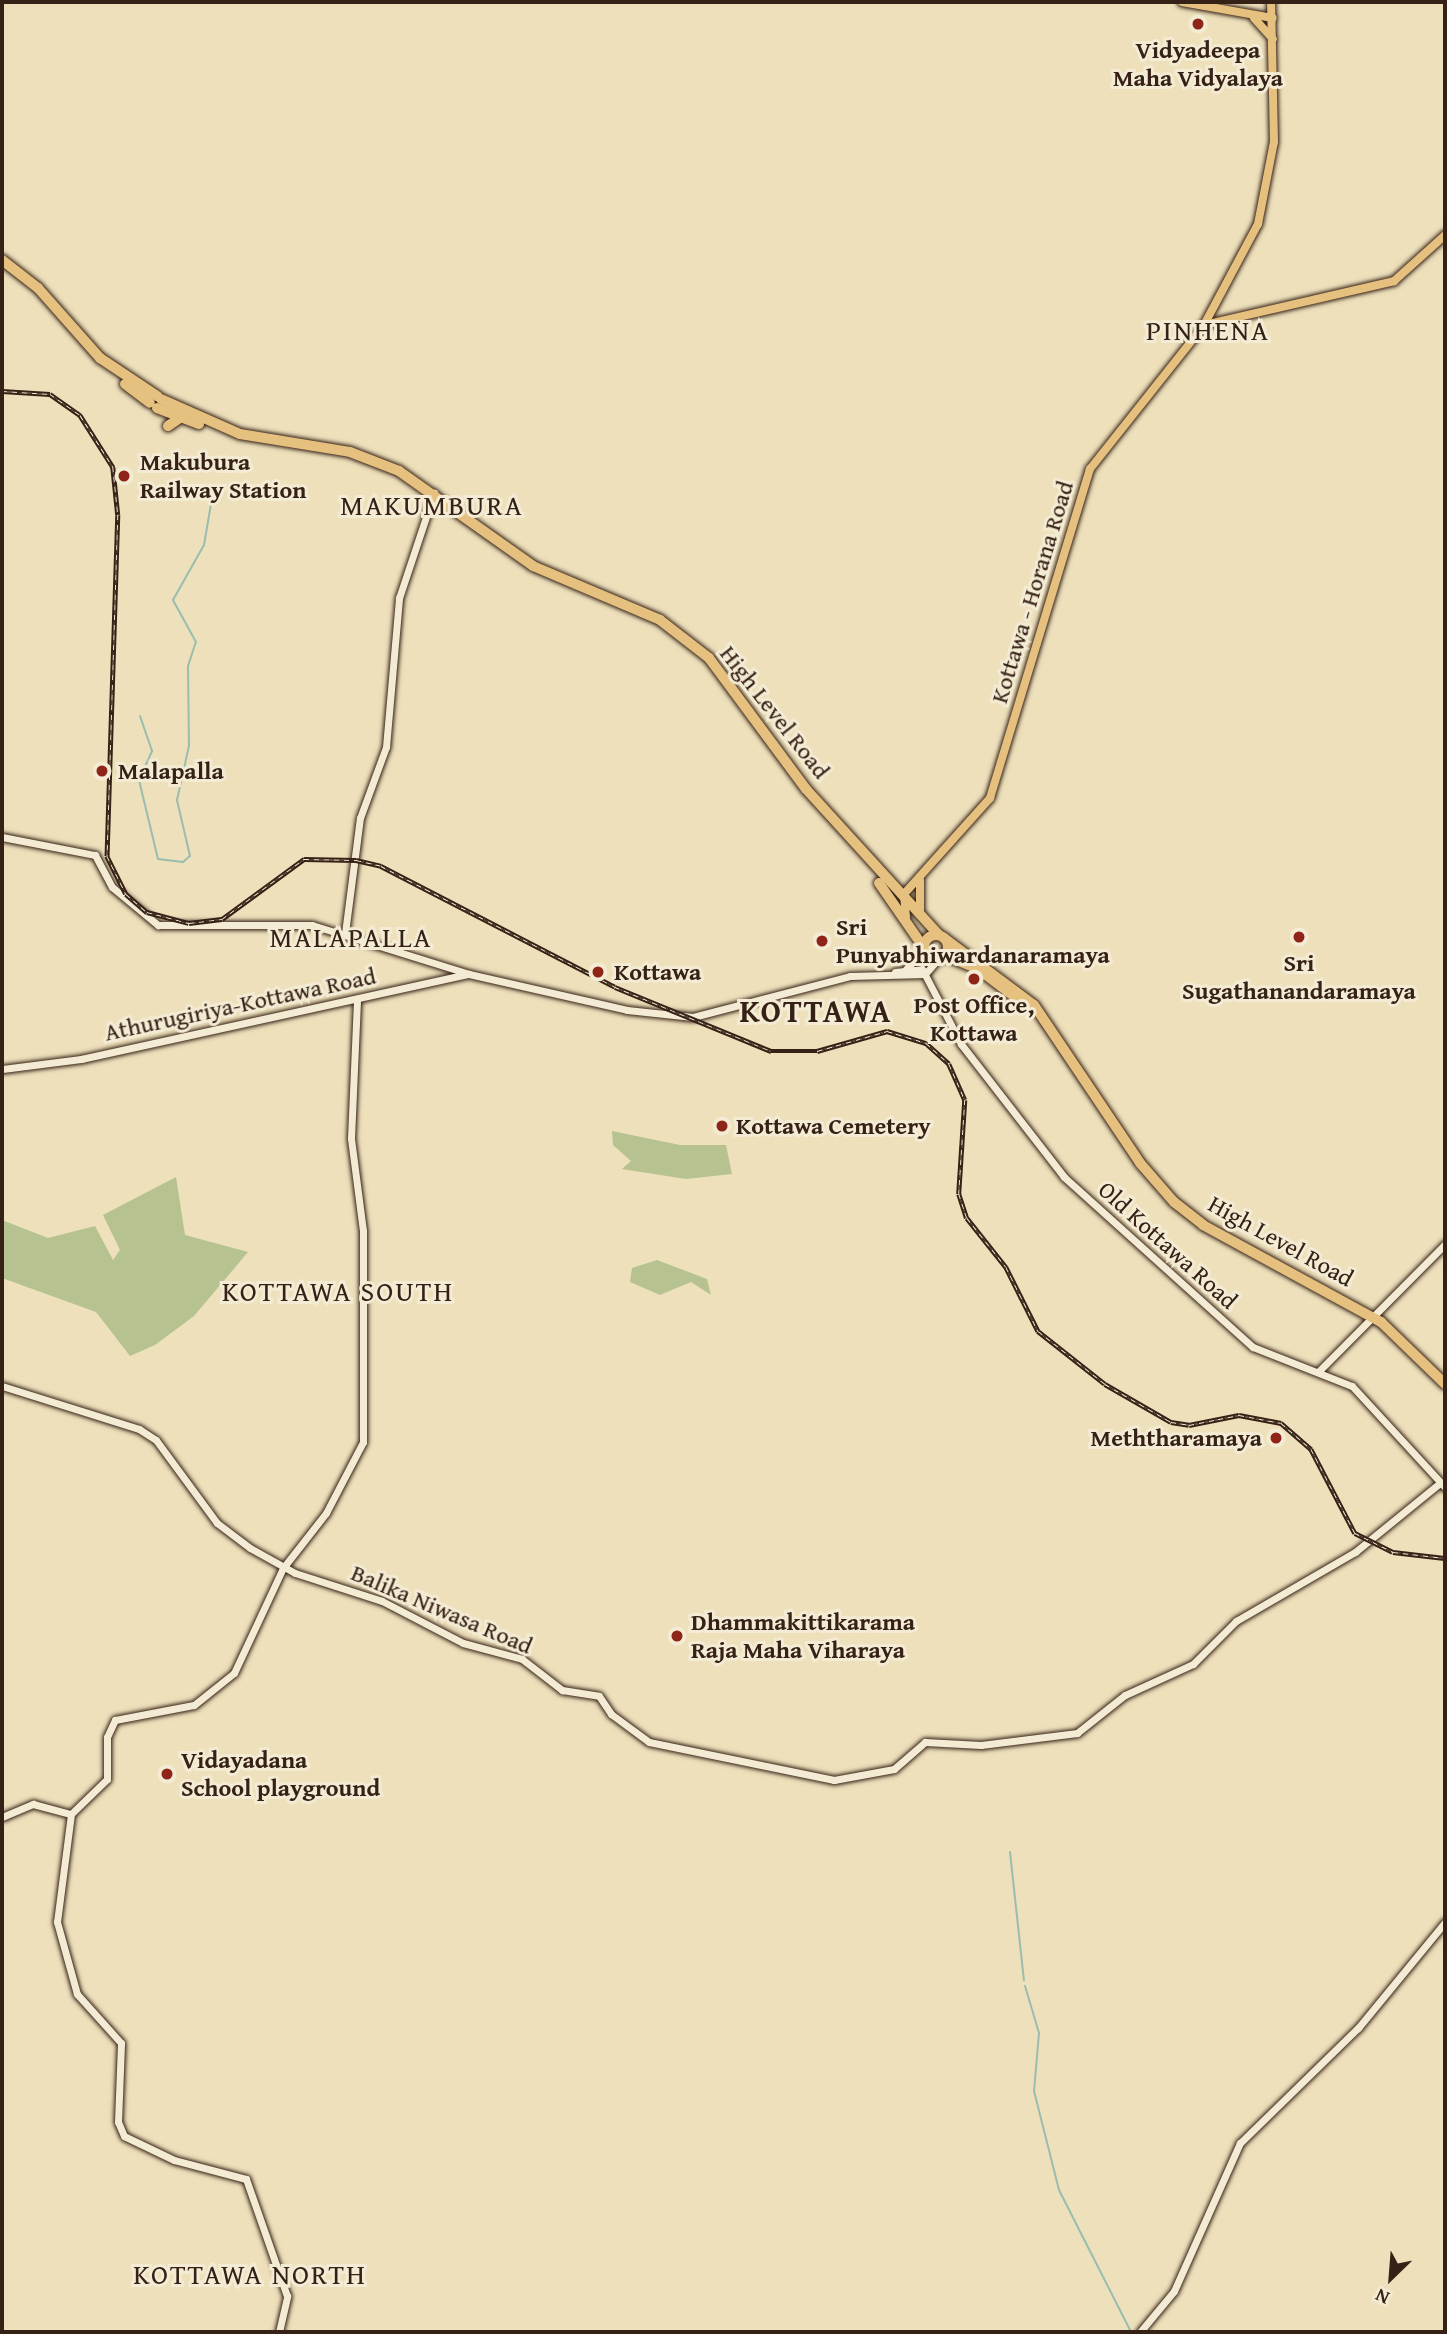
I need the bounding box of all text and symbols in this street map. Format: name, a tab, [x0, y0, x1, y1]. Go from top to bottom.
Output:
marker: Vidyadeepa Maha Vidyalaya	[1190, 16, 1206, 32]
place label: Vidyadeepa Maha Vidyalaya	[1113, 36, 1283, 92]
district label: PINHENA	[1147, 313, 1269, 347]
place label: Makubura Railway Station	[140, 448, 306, 504]
marker: Makubura Railway Station	[114, 466, 134, 486]
street label: Kottawa - Horana Road	[985, 477, 1079, 707]
district label: MAKUMBURA	[341, 488, 523, 522]
street label: High Level Road	[714, 640, 836, 784]
place label: Malapalla	[118, 757, 224, 785]
marker: Malapalla	[92, 761, 112, 781]
place label: Sri Punyabhiwardanaramaya	[836, 913, 1110, 969]
district label: MALAPALLA	[271, 920, 431, 954]
marker: Sri Sugathanandaramaya	[1291, 929, 1307, 945]
marker: Sri Punyabhiwardanaramaya	[814, 933, 830, 949]
place label: Sri Sugathanandaramaya	[1182, 949, 1416, 1005]
place label: Kottawa	[614, 958, 701, 986]
street label: Athurugiriya-Kottawa Road	[102, 961, 378, 1047]
marker: Kottawa	[588, 962, 608, 982]
marker: Post Office, Kottawa	[966, 971, 982, 987]
place label: Post Office, Kottawa	[914, 991, 1034, 1047]
district label: KOTTAWA	[740, 992, 892, 1030]
place label: Kottawa Cemetery	[736, 1112, 930, 1140]
marker: Kottawa Cemetery	[714, 1118, 730, 1134]
street label: Old Kottawa Road	[1092, 1175, 1244, 1315]
street label: High Level Road	[1204, 1189, 1358, 1293]
district label: KOTTAWA SOUTH	[224, 1274, 452, 1308]
place label: Meththaramaya	[1091, 1424, 1262, 1452]
marker: Meththaramaya	[1268, 1430, 1284, 1446]
street label: Balika Niwasa Road	[347, 1558, 537, 1660]
place label: Dhammakittikarama Raja Maha Viharaya	[691, 1608, 915, 1664]
marker: Dhammakittikarama Raja Maha Viharaya	[669, 1628, 685, 1644]
place label: Vidayadana School playground	[181, 1746, 380, 1802]
marker: Vidayadana School playground	[159, 1766, 175, 1782]
north arrow	[1356, 2243, 1426, 2313]
district label: KOTTAWA NORTH	[135, 2257, 365, 2291]
text: N	[1370, 2282, 1394, 2312]

